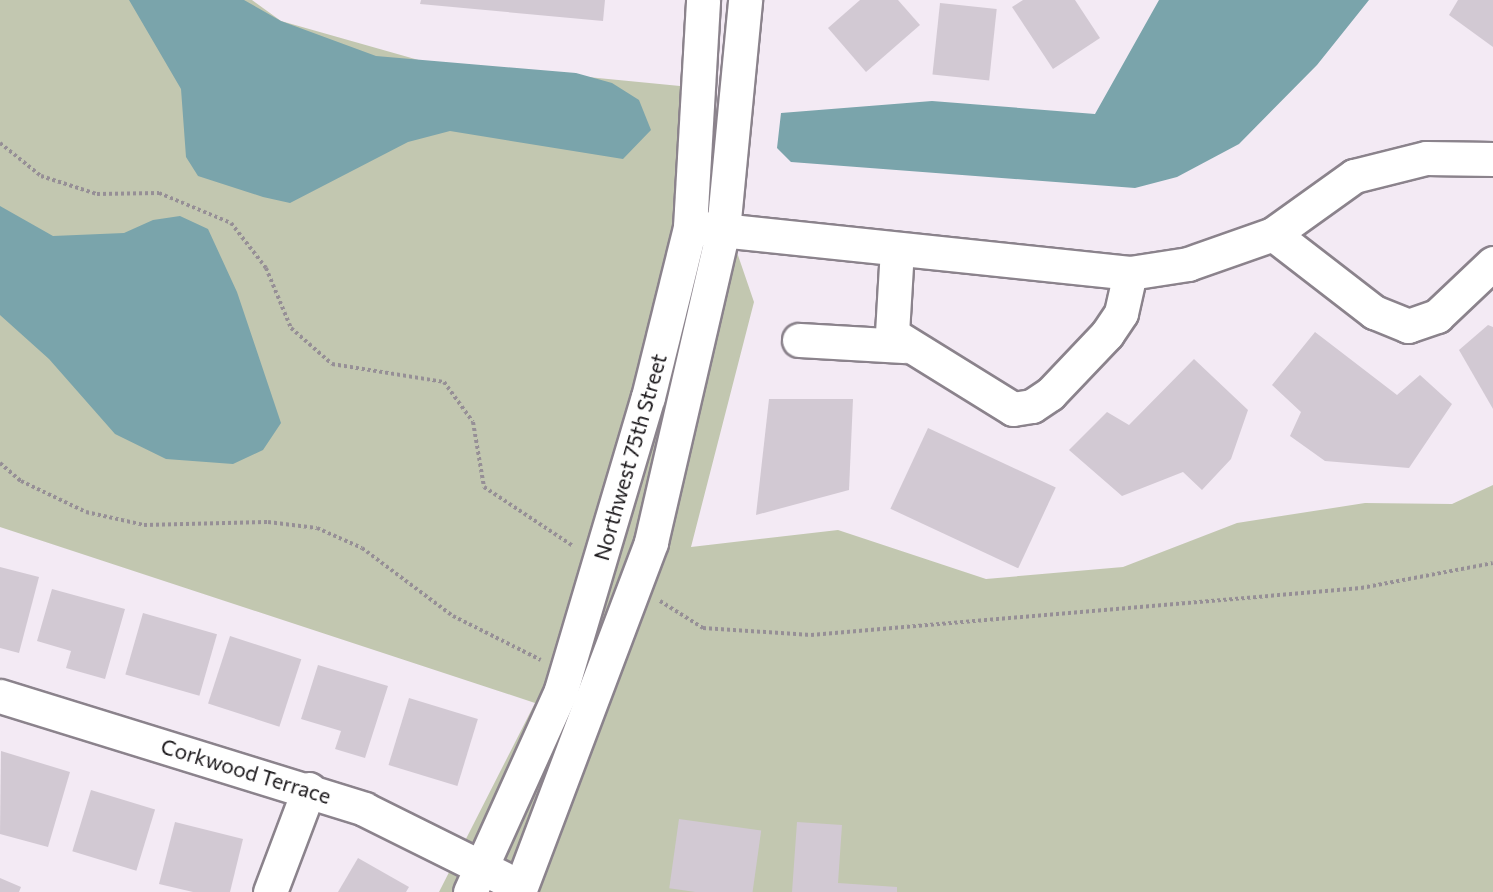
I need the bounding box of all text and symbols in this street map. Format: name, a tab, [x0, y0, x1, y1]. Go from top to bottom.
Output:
street label: Northwest 75th Street	[588, 351, 672, 563]
street label: Corkwood Terrace	[158, 733, 334, 809]

